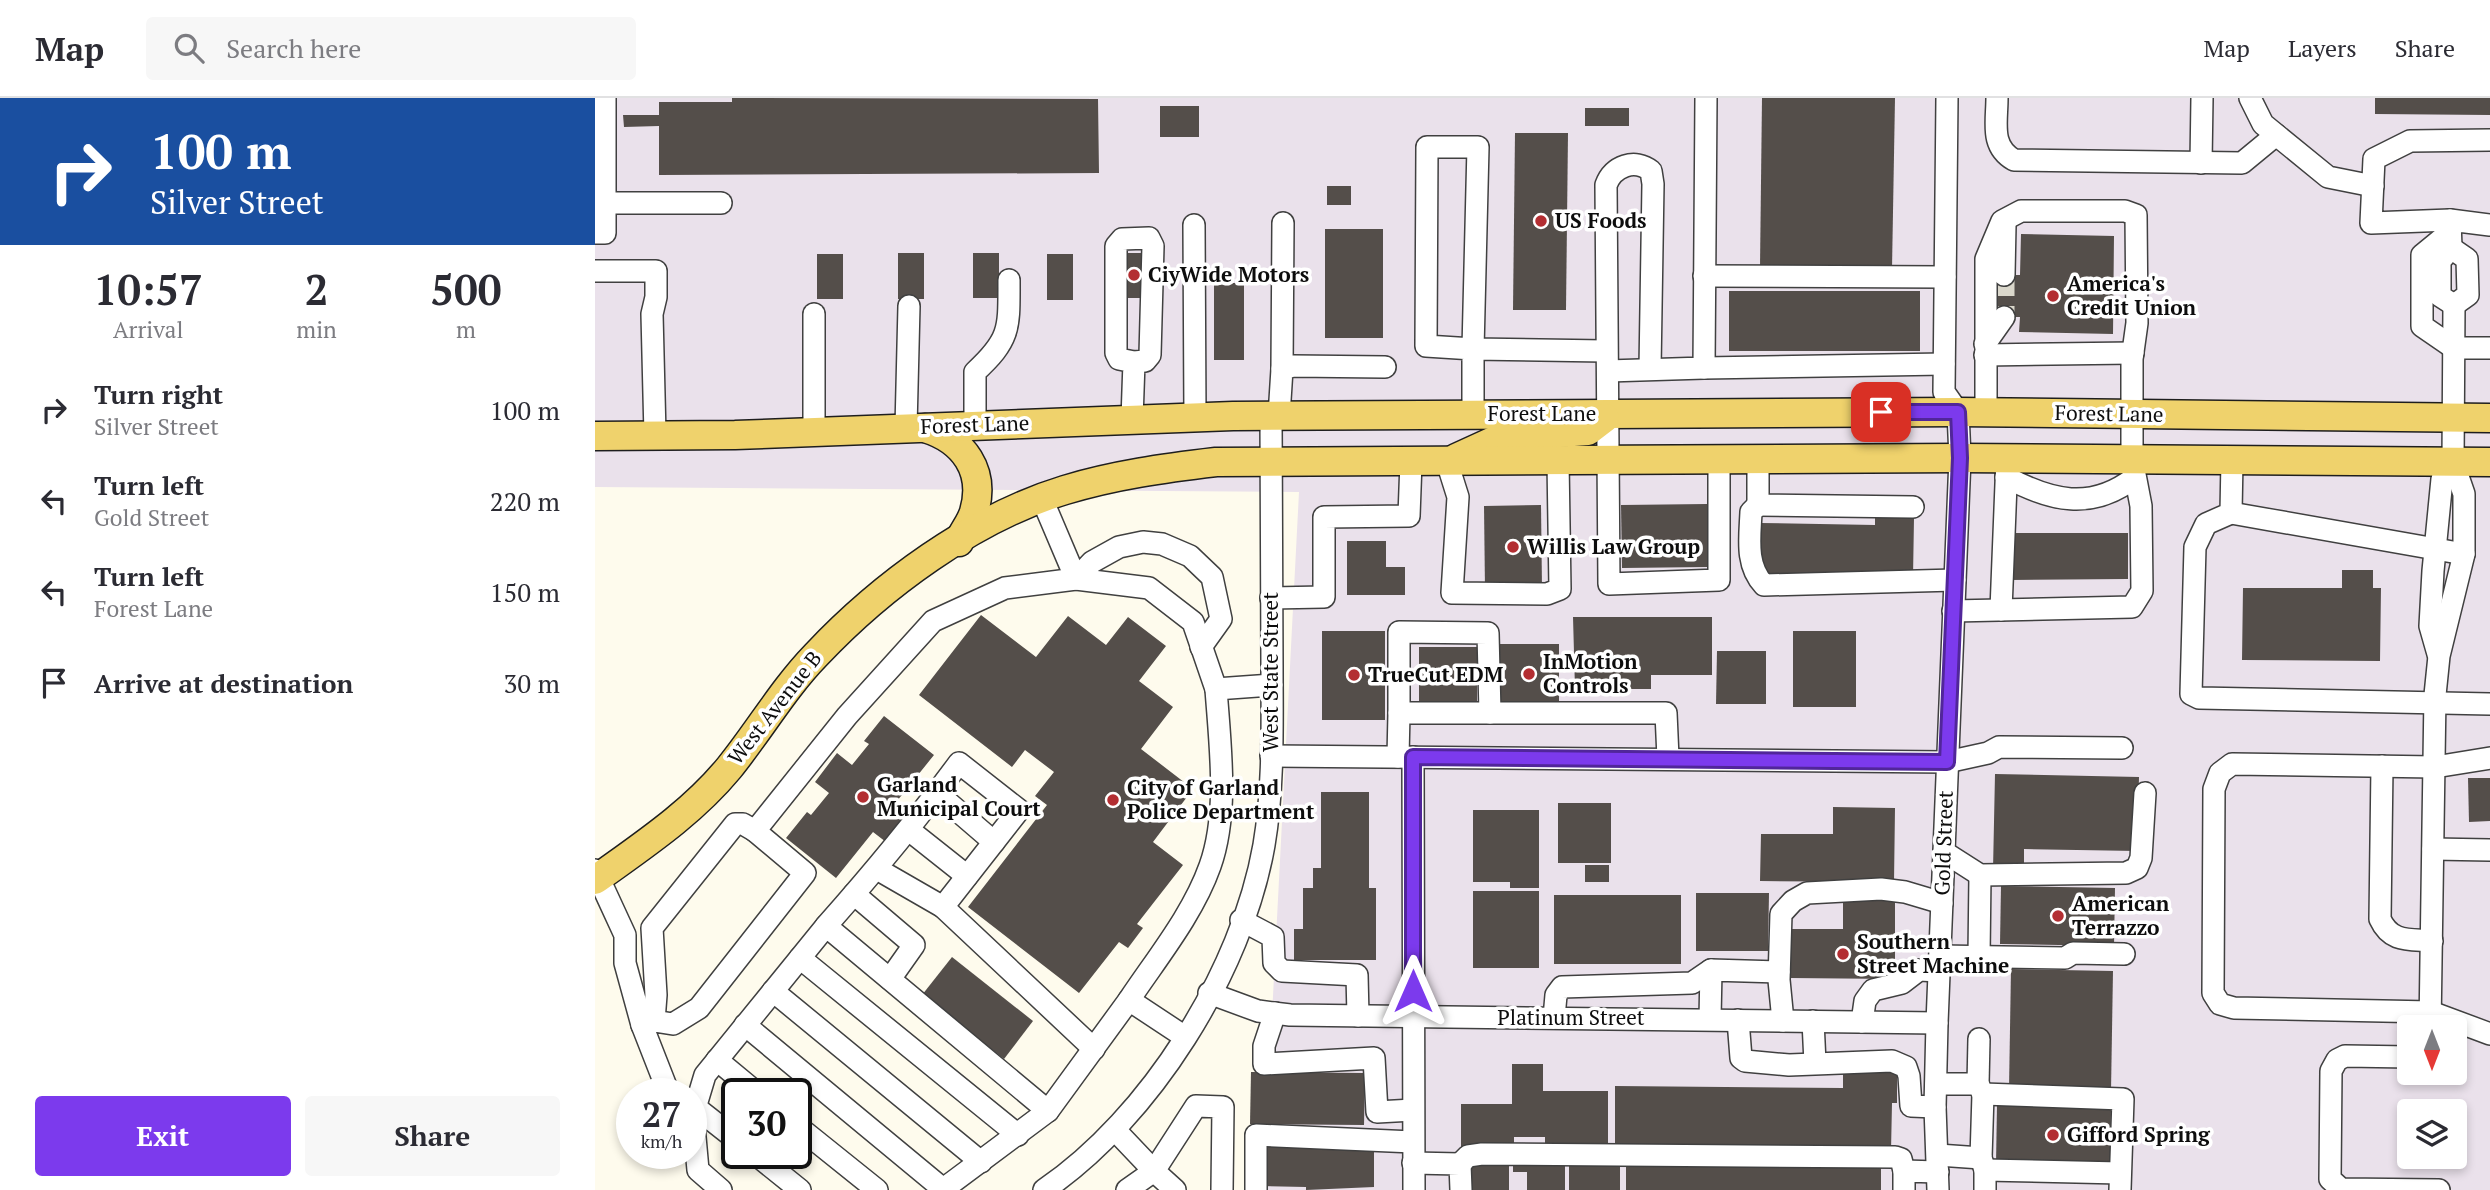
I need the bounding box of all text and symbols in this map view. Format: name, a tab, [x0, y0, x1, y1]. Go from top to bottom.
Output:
search box	[146, 17, 636, 80]
text: Map	[35, 27, 104, 70]
icon: search	[170, 29, 208, 67]
text: Search here	[226, 31, 361, 65]
text: Map	[2203, 32, 2250, 64]
text: Layers	[2288, 32, 2357, 64]
text: Share	[2395, 32, 2455, 64]
text: 100 m	[150, 118, 292, 183]
icon: right	[35, 126, 126, 217]
text: Silver Street	[150, 181, 324, 223]
place label: US Foods	[1555, 206, 1647, 234]
marker: US Foods	[1533, 213, 1549, 229]
place label: CiyWide Motors	[1148, 260, 1309, 288]
text: 10:57	[94, 261, 203, 317]
text: 2	[305, 261, 328, 317]
text: 500	[430, 261, 501, 317]
marker: CiyWide Motors	[1126, 267, 1142, 283]
place label: America's Credit Union	[2067, 269, 2197, 321]
marker: America's Credit Union	[2045, 288, 2061, 304]
text: Arrival	[113, 314, 183, 345]
text: min	[296, 314, 337, 345]
text: m	[456, 314, 476, 345]
text: Turn right	[94, 377, 223, 411]
pin	[1851, 382, 1911, 442]
icon: right	[35, 391, 73, 429]
text: 100 m	[490, 393, 560, 427]
icon: arrive	[1862, 393, 1900, 431]
street label: Forest Lane	[2054, 398, 2164, 428]
street label: Forest Lane	[1488, 399, 1596, 427]
street label: Forest Lane	[920, 408, 1030, 440]
text: Silver Street	[94, 411, 219, 442]
text: Turn left	[94, 468, 204, 502]
icon: left	[35, 482, 73, 520]
text: 220 m	[490, 484, 560, 518]
text: Gold Street	[94, 502, 209, 533]
place label: Willis Law Group	[1527, 532, 1700, 560]
marker: Willis Law Group	[1505, 539, 1521, 555]
text: Turn left	[94, 559, 204, 593]
icon: left	[35, 573, 73, 611]
text: 150 m	[490, 575, 560, 609]
street label: West State Street	[1256, 592, 1284, 752]
text: Forest Lane	[94, 593, 213, 624]
street label: West Avenue B	[721, 645, 827, 770]
place label: InMotion Controls	[1543, 647, 1638, 699]
place label: TrueCut EDM	[1368, 660, 1504, 688]
icon: arrive	[35, 664, 73, 702]
text: Arrive at destination	[94, 666, 353, 700]
text: 30 m	[504, 666, 560, 700]
marker: InMotion Controls	[1521, 666, 1537, 682]
marker: TrueCut EDM	[1346, 667, 1362, 683]
place label: Garland Municipal Court	[877, 770, 1041, 822]
place label: City of Garland Police Department	[1127, 773, 1315, 825]
marker: Garland Municipal Court	[855, 789, 871, 805]
street label: Gold Street	[1927, 790, 1959, 896]
marker: City of Garland Police Department	[1105, 792, 1121, 808]
place label: American Terrazzo	[2072, 889, 2170, 941]
marker: American Terrazzo	[2050, 908, 2066, 924]
place label: Southern Street Machine	[1857, 927, 2009, 979]
marker: Southern Street Machine	[1835, 946, 1851, 962]
position arrow	[1376, 954, 1450, 1028]
street label: Platinum Street	[1497, 1003, 1645, 1031]
north arrow	[2397, 1015, 2467, 1085]
map controls	[2397, 1015, 2467, 1169]
speed limit sign: 30	[721, 1078, 812, 1169]
text: 27	[642, 1091, 681, 1137]
button: Exit	[35, 1096, 291, 1176]
button: Share	[305, 1096, 560, 1176]
button: layers	[2397, 1099, 2467, 1169]
place label: Gifford Spring	[2067, 1120, 2211, 1148]
marker: Gifford Spring	[2045, 1127, 2061, 1143]
text: km/h	[641, 1129, 682, 1153]

